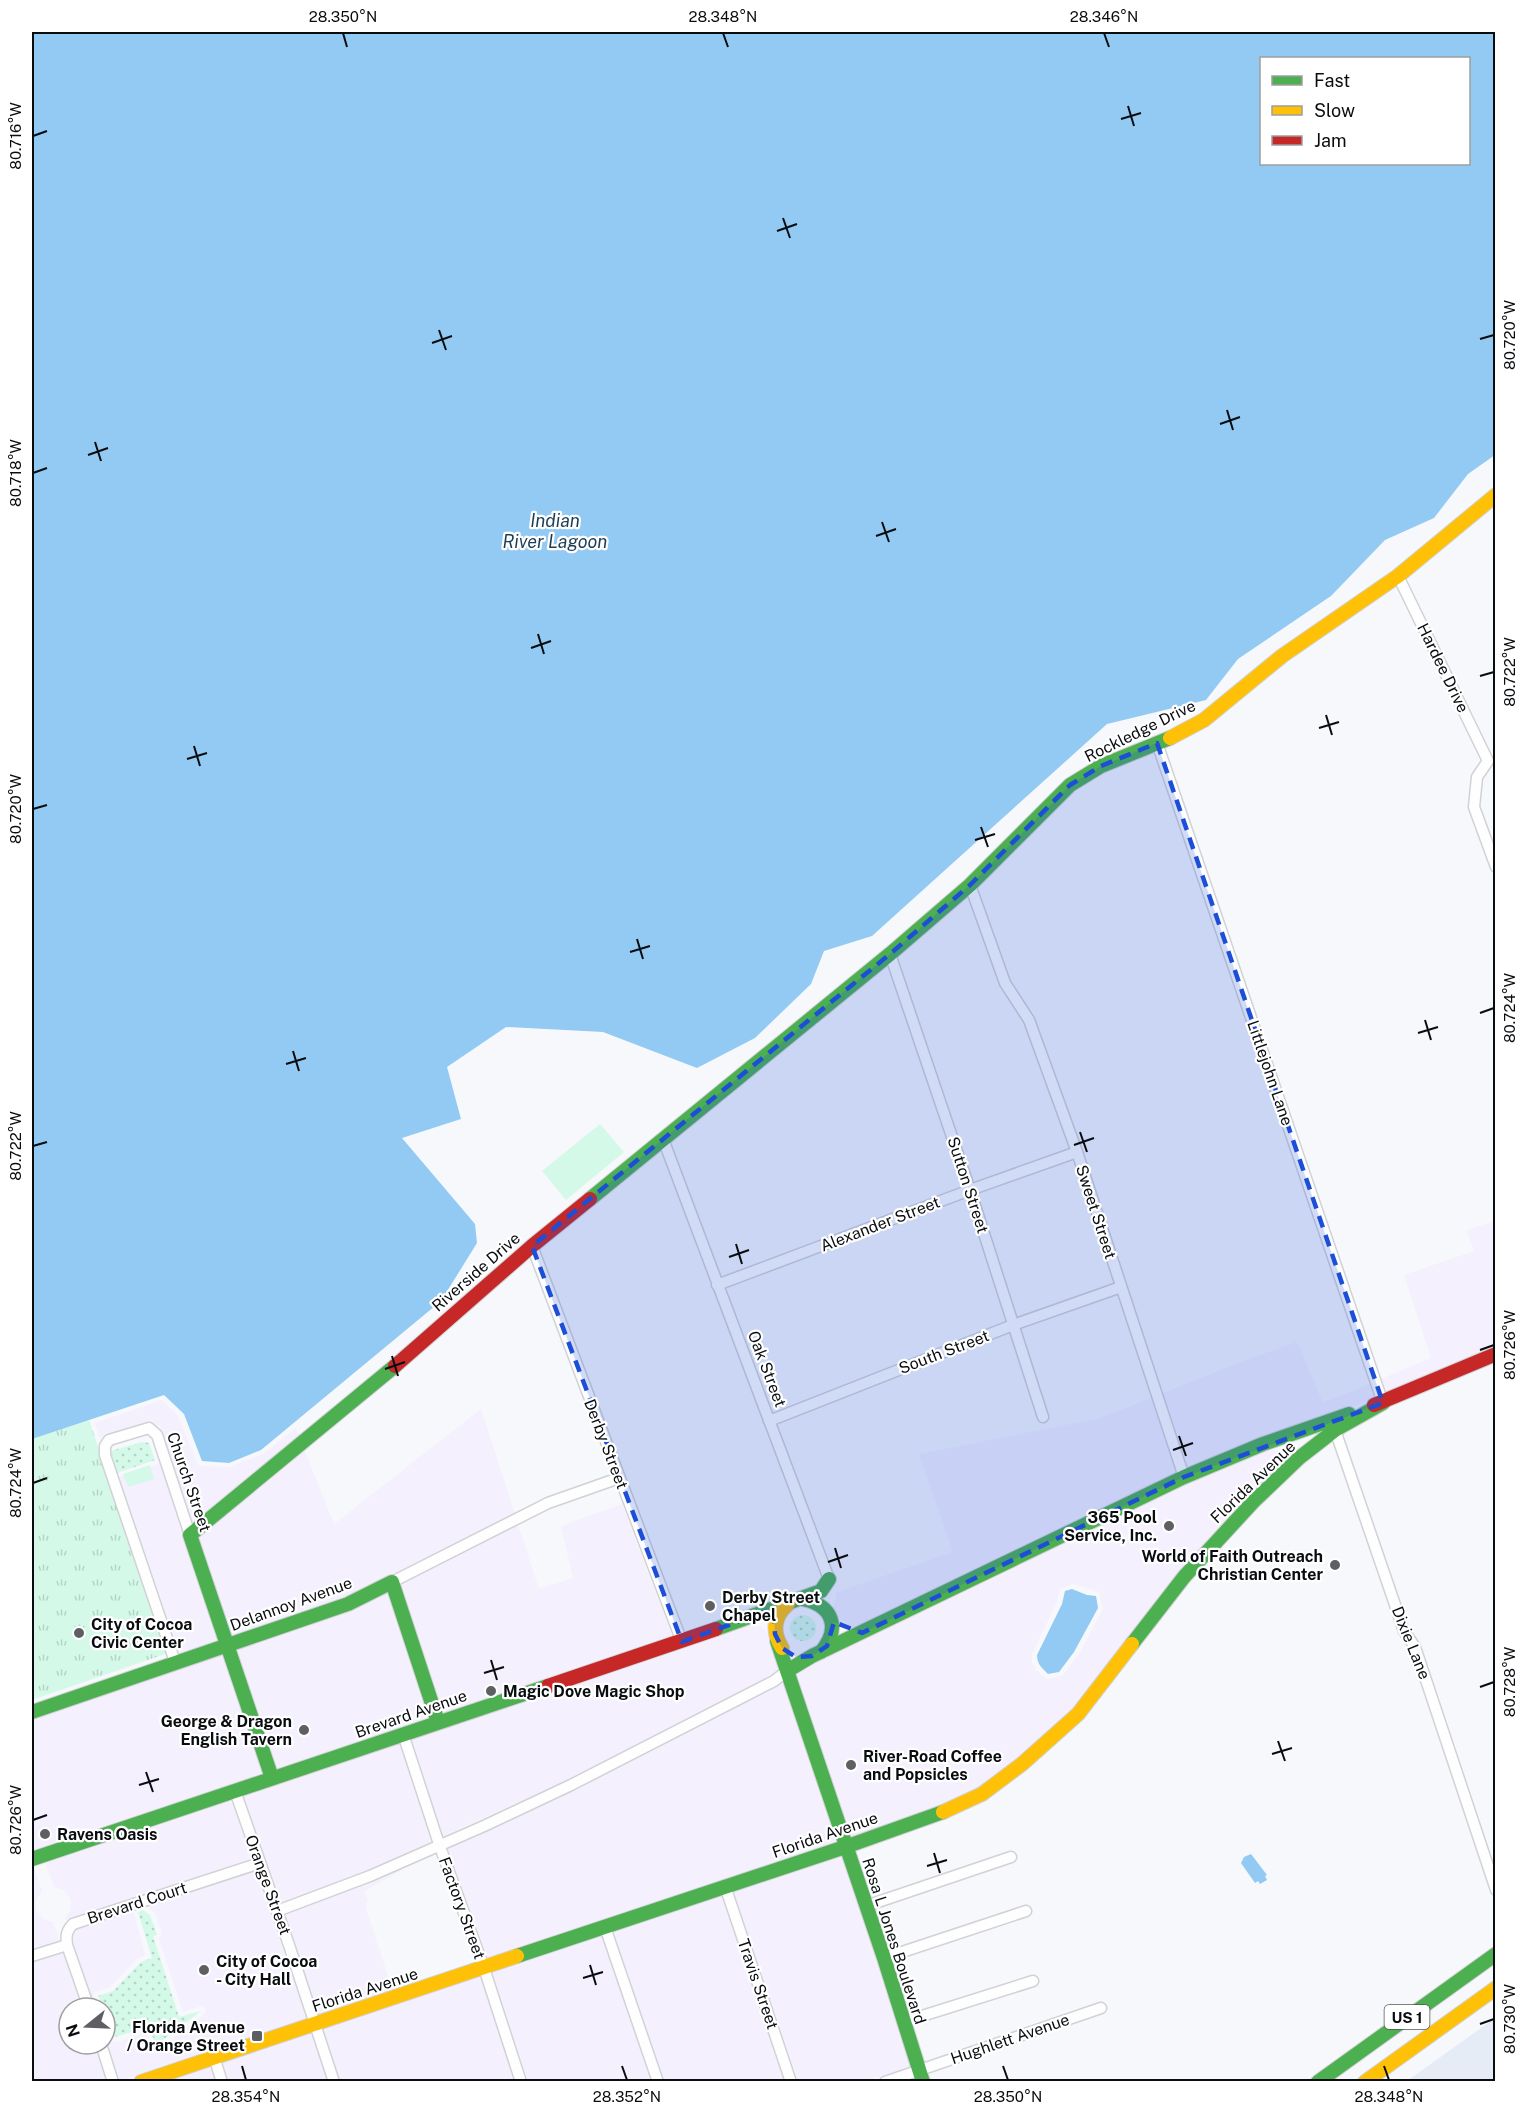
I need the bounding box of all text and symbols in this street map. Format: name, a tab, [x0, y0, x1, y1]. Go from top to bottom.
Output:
text: 28.350°N	[309, 8, 377, 25]
text: 28.348°N	[689, 8, 757, 25]
text: 28.346°N	[1070, 8, 1138, 25]
legend	[1260, 57, 1470, 165]
text: Fast	[1314, 70, 1350, 91]
text: Slow	[1314, 100, 1355, 121]
text: 80.716°W	[7, 102, 24, 170]
text: Jam	[1314, 130, 1347, 151]
text: 80.720°W	[1501, 300, 1518, 370]
text: 80.718°W	[7, 439, 24, 507]
water label: Indian River Lagoon	[503, 510, 607, 552]
street label: Hardee Drive	[1413, 620, 1473, 716]
text: 80.722°W	[1501, 637, 1518, 707]
street label: Rockledge Drive	[1081, 696, 1199, 766]
text: 80.720°W	[7, 774, 24, 844]
text: 80.724°W	[1501, 973, 1518, 1043]
street label: Littlejohn Lane	[1243, 1018, 1297, 1128]
text: 80.722°W	[7, 1111, 24, 1181]
street label: Sutton Street	[943, 1134, 993, 1236]
street label: Sweet Street	[1072, 1163, 1120, 1261]
street label: Alexander Street	[818, 1192, 942, 1256]
street label: Riverside Drive	[428, 1229, 524, 1315]
text: 80.726°W	[1501, 1310, 1518, 1380]
street label: South Street	[896, 1326, 992, 1378]
street label: Oak Street	[744, 1328, 790, 1410]
street label: Derby Street	[580, 1396, 632, 1492]
street label: Church Street	[163, 1430, 215, 1534]
street label: Florida Avenue	[1207, 1437, 1299, 1527]
text: 80.724°W	[7, 1448, 24, 1518]
place label: 365 Pool Service, Inc.	[1064, 1508, 1157, 1545]
marker: 365 Pool Service, Inc.	[1162, 1519, 1176, 1533]
place label: World of Faith Outreach Christian Center	[1142, 1547, 1323, 1584]
marker: World of Faith Outreach Christian Center	[1328, 1558, 1342, 1572]
street label: Delannoy Avenue	[227, 1573, 355, 1635]
place label: Derby Street Chapel	[722, 1588, 821, 1625]
marker: Derby Street Chapel	[703, 1599, 717, 1613]
street label: Dixie Lane	[1388, 1604, 1434, 1682]
place label: City of Cocoa Civic Center	[91, 1615, 192, 1652]
marker: City of Cocoa Civic Center	[72, 1626, 86, 1640]
text: 80.728°W	[1501, 1647, 1518, 1717]
place label: Magic Dove Magic Shop	[503, 1682, 685, 1701]
marker: Magic Dove Magic Shop	[484, 1684, 498, 1698]
street label: Brevard Avenue	[353, 1686, 469, 1742]
place label: George & Dragon English Tavern	[161, 1712, 292, 1749]
marker: George & Dragon English Tavern	[297, 1723, 311, 1737]
place label: River-Road Coffee and Popsicles	[863, 1747, 1002, 1784]
marker: River-Road Coffee and Popsicles	[844, 1758, 858, 1772]
text: 80.726°W	[7, 1785, 24, 1855]
street label: Florida Avenue	[770, 1808, 880, 1862]
place label: Ravens Oasis	[57, 1825, 157, 1844]
marker: Ravens Oasis	[38, 1827, 52, 1841]
street label: Orange Street	[241, 1832, 295, 1938]
street label: Factory Street	[435, 1854, 489, 1962]
street label: Rosa L Jones Boulevard	[858, 1855, 930, 2027]
street label: Brevard Court	[85, 1878, 189, 1928]
street label: Travis Street	[734, 1936, 782, 2032]
place label: City of Cocoa - City Hall	[216, 1952, 317, 1989]
marker: City of Cocoa - City Hall	[197, 1963, 211, 1977]
street label: Florida Avenue	[310, 1964, 420, 2016]
text: 80.730°W	[1501, 1984, 1518, 2054]
north arrow	[57, 1996, 117, 2056]
road number: US 1	[1384, 2005, 1430, 2029]
street label: Hughlett Avenue	[948, 2010, 1072, 2068]
place label: Florida Avenue / Orange Street	[127, 2018, 245, 2055]
text: N	[62, 2022, 84, 2039]
marker: Florida Avenue / Orange Street	[250, 2029, 264, 2043]
text: 28.354°N	[212, 2088, 280, 2105]
text: 28.352°N	[593, 2088, 661, 2105]
text: 28.350°N	[974, 2088, 1042, 2105]
text: 28.348°N	[1355, 2088, 1423, 2105]

